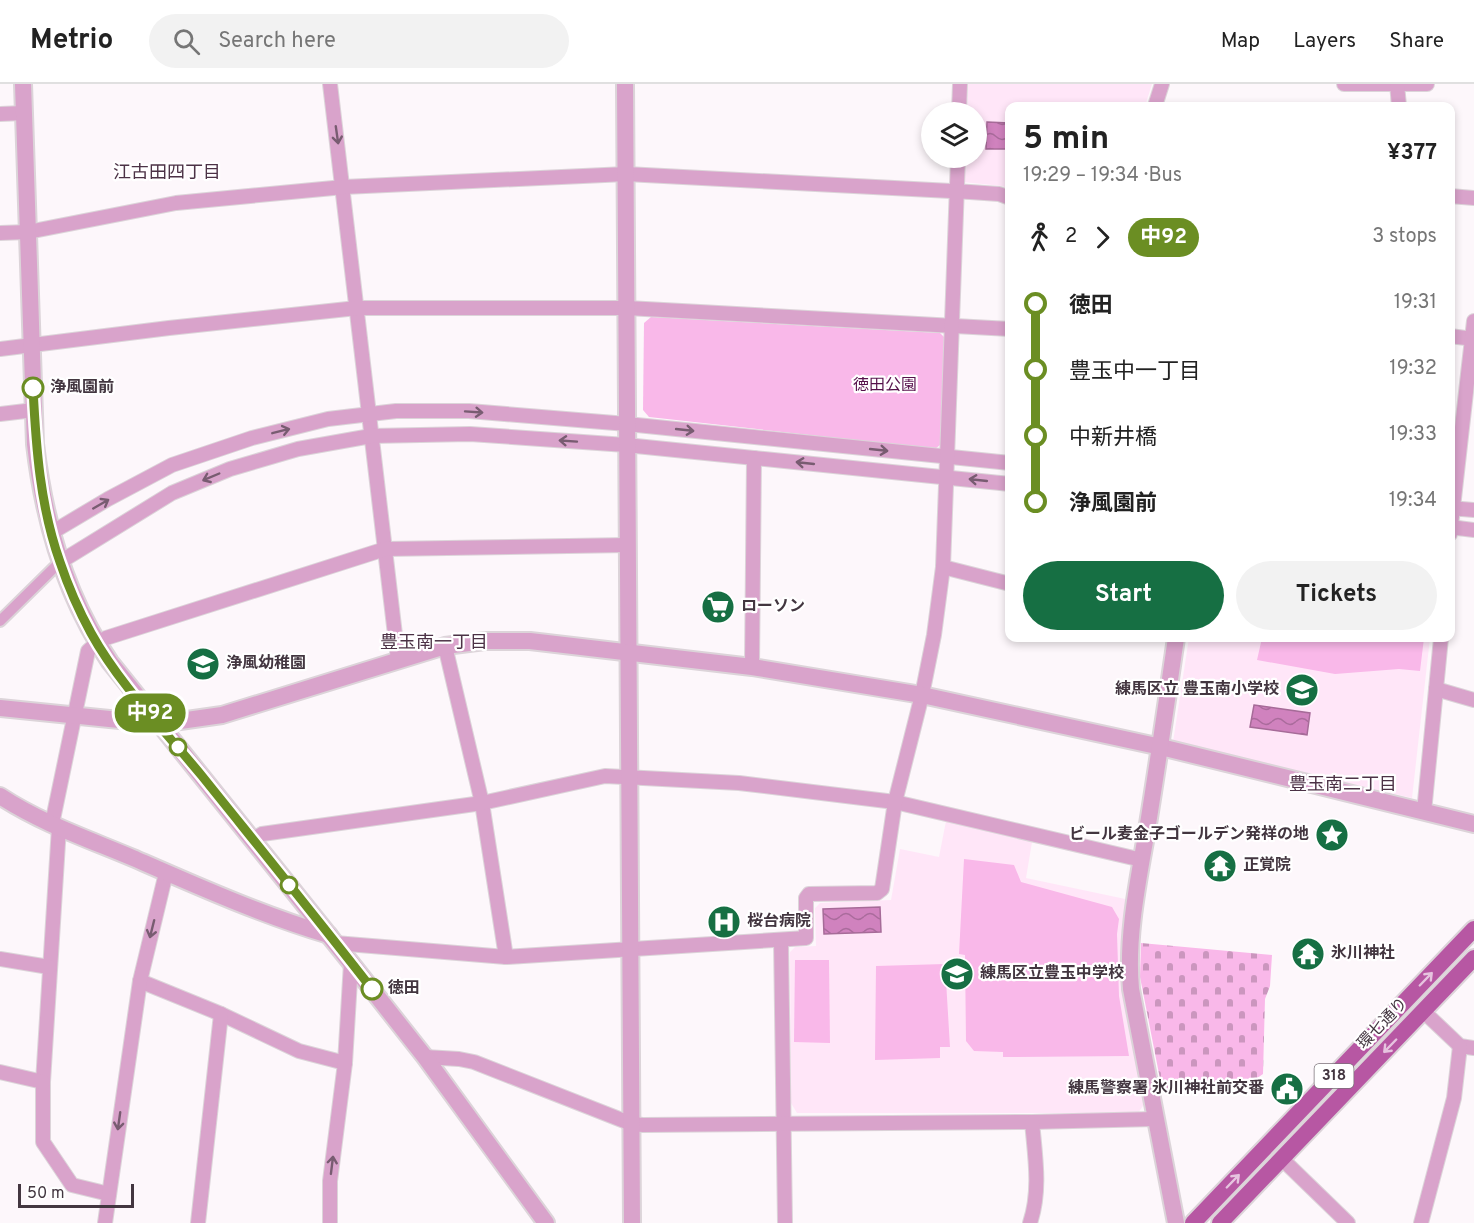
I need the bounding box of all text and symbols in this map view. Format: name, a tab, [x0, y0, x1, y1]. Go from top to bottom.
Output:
search box	[149, 14, 569, 68]
text: Metrio	[30, 23, 113, 59]
icon: search	[170, 25, 203, 58]
text: Search here	[218, 28, 336, 55]
text: Map	[1221, 28, 1260, 55]
text: Layers	[1293, 28, 1356, 55]
text: Share	[1389, 28, 1444, 55]
map controls	[921, 102, 987, 168]
button: layers	[921, 102, 987, 168]
text: 5 min	[1023, 119, 1109, 161]
one-way arrow	[331, 125, 342, 145]
text: ¥377	[1387, 140, 1437, 167]
district label: 江古田四丁目	[113, 162, 221, 185]
text: 19:29 – 19:34 · Bus	[1023, 163, 1182, 189]
icon: walk	[1023, 221, 1056, 254]
icon: forward	[1086, 221, 1119, 254]
text: 2	[1065, 224, 1077, 250]
text: 中92	[1140, 224, 1187, 251]
text: 3 stops	[1372, 224, 1437, 250]
text: 19:31	[1394, 290, 1437, 316]
text: 徳田	[1069, 293, 1113, 320]
text: 19:32	[1389, 356, 1437, 382]
text: 豊玉中一丁目	[1069, 359, 1201, 386]
park label: 徳田公園	[853, 376, 917, 396]
marker: 浄風園前	[22, 377, 44, 399]
place label: 浄風園前	[50, 378, 114, 398]
one-way arrow	[463, 407, 483, 418]
text: 19:33	[1389, 422, 1437, 448]
one-way arrow	[271, 424, 290, 436]
one-way arrow	[675, 425, 695, 436]
text: 中新井橋	[1069, 425, 1157, 452]
one-way arrow	[558, 435, 578, 446]
one-way arrow	[869, 445, 889, 456]
one-way arrow	[795, 457, 815, 468]
one-way arrow	[202, 472, 221, 483]
one-way arrow	[969, 474, 988, 485]
text: 19:34	[1389, 488, 1437, 514]
text: 浄風園前	[1069, 491, 1157, 518]
one-way arrow	[92, 497, 109, 509]
button: Start	[1023, 561, 1224, 630]
button: Tickets	[1236, 561, 1437, 630]
supermarket icon: ローソン	[700, 589, 736, 625]
place label: ローソン	[741, 597, 805, 617]
district label: 豊玉南一丁目	[380, 632, 488, 655]
school or university icon: 浄風幼稚園	[185, 646, 221, 682]
place label: 浄風幼稚園	[226, 654, 306, 674]
school or university icon: 練馬区立 豊玉南小学校	[1284, 672, 1320, 708]
place label: 練馬区立 豊玉南小学校	[1115, 680, 1279, 700]
line badge: 中92	[116, 694, 184, 732]
text: 中92	[127, 700, 173, 727]
unlabelled marker	[169, 738, 187, 756]
district label: 豊玉南二丁目	[1289, 774, 1397, 797]
place icon: ビール麦金子ゴールデン発祥の地	[1314, 817, 1350, 853]
place label: ビール麦金子ゴールデン発祥の地	[1069, 824, 1309, 845]
temple icon: 正覚院	[1202, 848, 1238, 884]
place label: 正覚院	[1243, 856, 1291, 876]
unlabelled marker	[280, 876, 298, 894]
hospital icon: 桜台病院	[706, 904, 742, 940]
place label: 桜台病院	[747, 912, 811, 932]
one-way arrow	[146, 920, 158, 939]
temple icon: 氷川神社	[1290, 936, 1326, 972]
place label: 氷川神社	[1331, 943, 1395, 964]
school or university icon: 練馬区立豊玉中学校	[939, 956, 975, 992]
place label: 練馬区立豊玉中学校	[980, 964, 1124, 984]
one-way arrow	[1419, 972, 1433, 987]
marker: 徳田	[361, 978, 383, 1000]
place label: 徳田	[388, 979, 420, 999]
street label: 環七通り	[1354, 994, 1412, 1054]
one-way arrow	[1383, 1038, 1397, 1053]
road number: 318	[1314, 1064, 1354, 1088]
public building icon: 練馬警察署 氷川神社前交番	[1269, 1071, 1305, 1107]
place label: 練馬警察署 氷川神社前交番	[1068, 1078, 1264, 1099]
one-way arrow	[114, 1111, 125, 1131]
one-way arrow	[327, 1155, 338, 1175]
one-way arrow	[1226, 1173, 1241, 1188]
scale bar	[18, 1181, 134, 1208]
text: 50 m	[27, 1184, 65, 1204]

